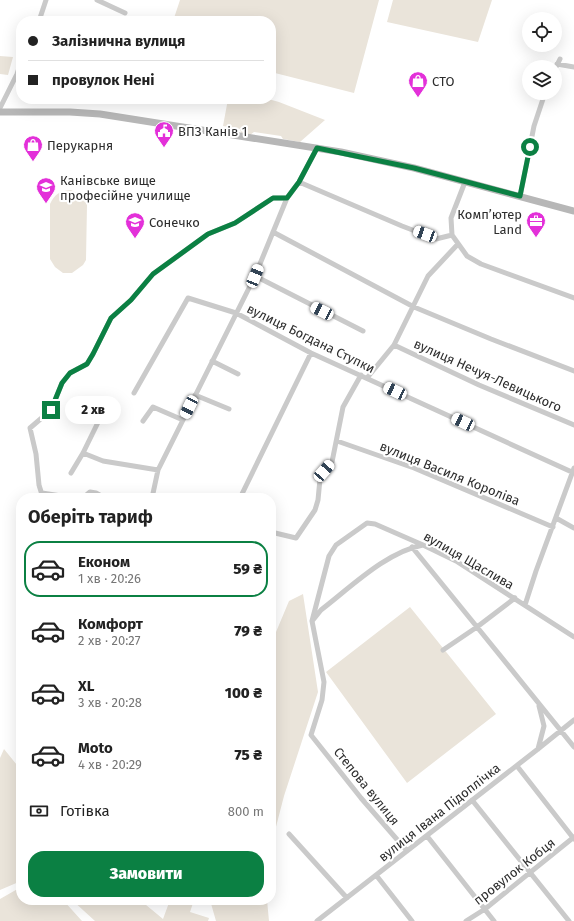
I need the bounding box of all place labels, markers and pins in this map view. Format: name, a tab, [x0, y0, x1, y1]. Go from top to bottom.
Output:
shop icon: СТО	[407, 70, 429, 98]
place label: СТО	[432, 74, 454, 89]
public building icon: ВПЗ Канів 1	[153, 120, 175, 148]
place label: ВПЗ Канів 1	[178, 124, 247, 139]
shop icon: Перукарня	[22, 134, 44, 162]
place label: Перукарня	[47, 138, 113, 153]
place label: Канівське вище професійне училище	[60, 173, 191, 203]
school or university icon: Канівське вище професійне училище	[35, 176, 57, 204]
place label: Комп’ютер Land	[457, 207, 522, 237]
office icon: Комп’ютер Land	[525, 210, 547, 238]
school or university icon: Сонечко	[124, 211, 146, 239]
place label: Сонечко	[149, 215, 200, 230]

